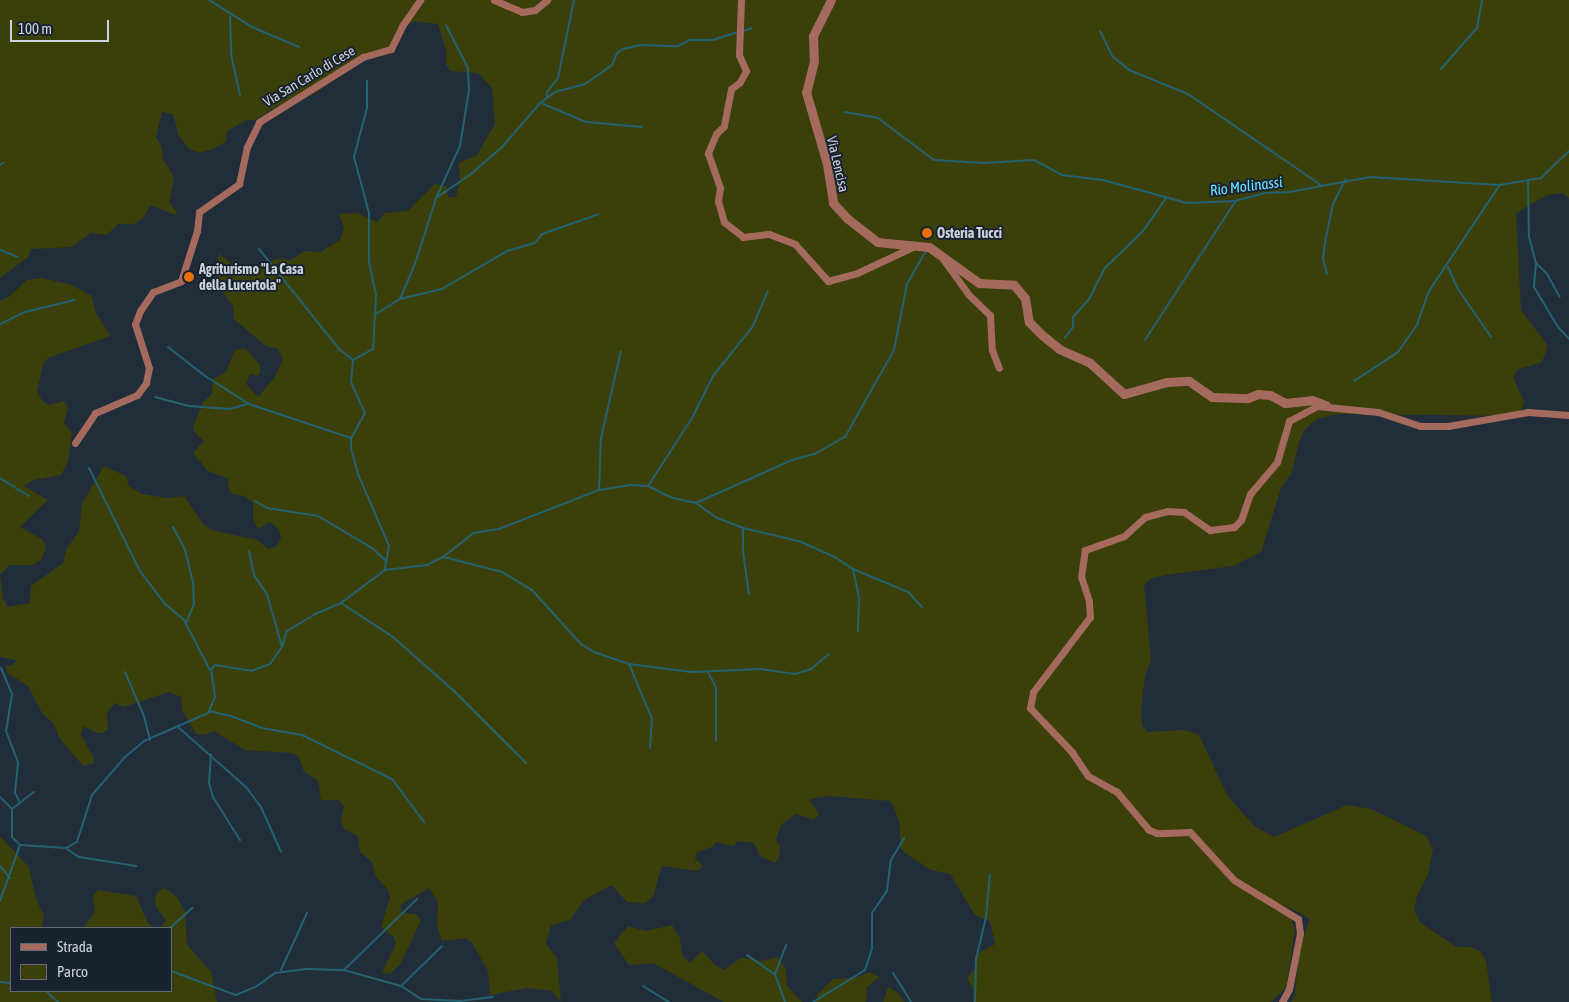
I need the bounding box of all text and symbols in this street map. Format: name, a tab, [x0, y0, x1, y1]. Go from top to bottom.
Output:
scale bar	[12, 10, 111, 42]
text: 100 m	[18, 20, 52, 37]
street label: Via San Carlo di Cese	[260, 42, 358, 110]
street label: Via Lencisa	[823, 134, 853, 194]
water label: Rio Molinassi	[1209, 173, 1283, 199]
place label: Osteria Tucci	[937, 225, 1002, 241]
marker: Osteria Tucci	[921, 227, 933, 239]
place label: Agriturismo "La Casa della Lucertola"	[199, 261, 304, 294]
marker: Agriturismo "La Casa della Lucertola"	[183, 271, 195, 283]
legend	[10, 927, 172, 992]
text: Strada	[57, 938, 93, 955]
text: Parco	[57, 963, 88, 980]

